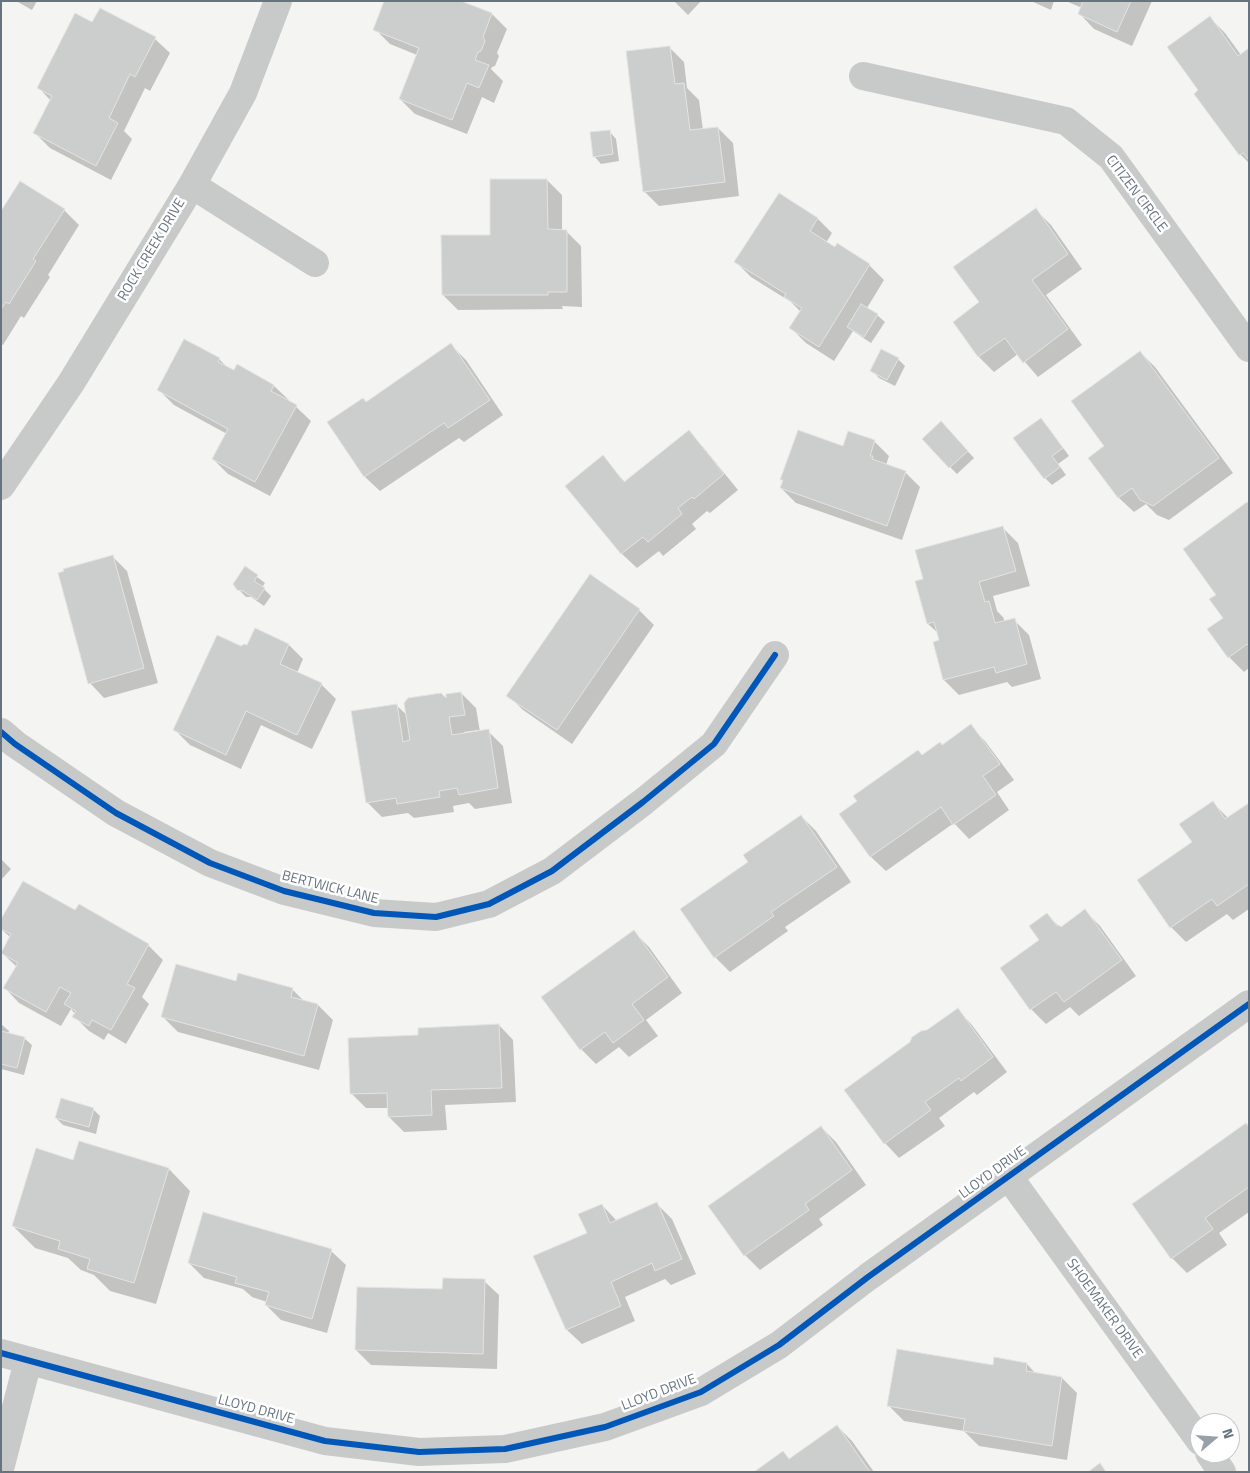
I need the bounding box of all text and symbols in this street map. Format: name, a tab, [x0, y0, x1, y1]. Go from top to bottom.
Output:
street label: CITIZEN CIRCLE	[1102, 152, 1170, 236]
street label: ROCK CREEK DRIVE	[115, 196, 189, 304]
street label: BERTWICK LANE	[280, 868, 380, 908]
street label: LLOYD DRIVE	[956, 1143, 1030, 1203]
street label: SHOEMAKER DRIVE	[1062, 1256, 1146, 1362]
street label: LLOYD DRIVE	[619, 1371, 699, 1415]
street label: LLOYD DRIVE	[216, 1392, 296, 1428]
north arrow	[1190, 1413, 1240, 1463]
text: N	[1217, 1426, 1240, 1441]

